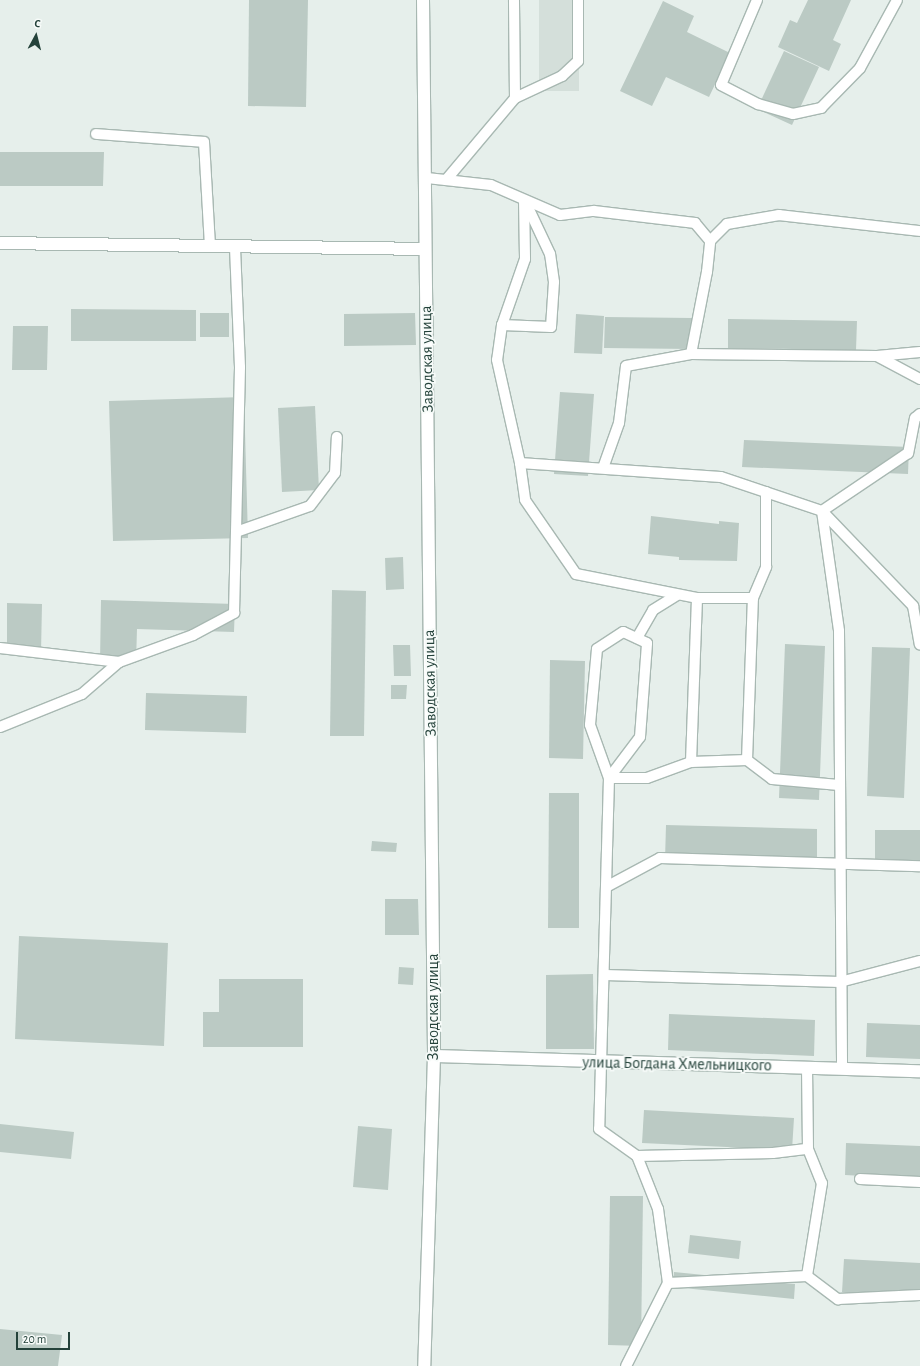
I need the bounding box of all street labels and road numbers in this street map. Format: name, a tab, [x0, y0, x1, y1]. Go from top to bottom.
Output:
street label: Заводская улица	[416, 305, 438, 413]
street label: Заводская улица	[419, 629, 441, 737]
street label: Заводская улица	[423, 953, 443, 1061]
street label: улица Богдана Хмельницкого	[582, 1053, 772, 1075]

